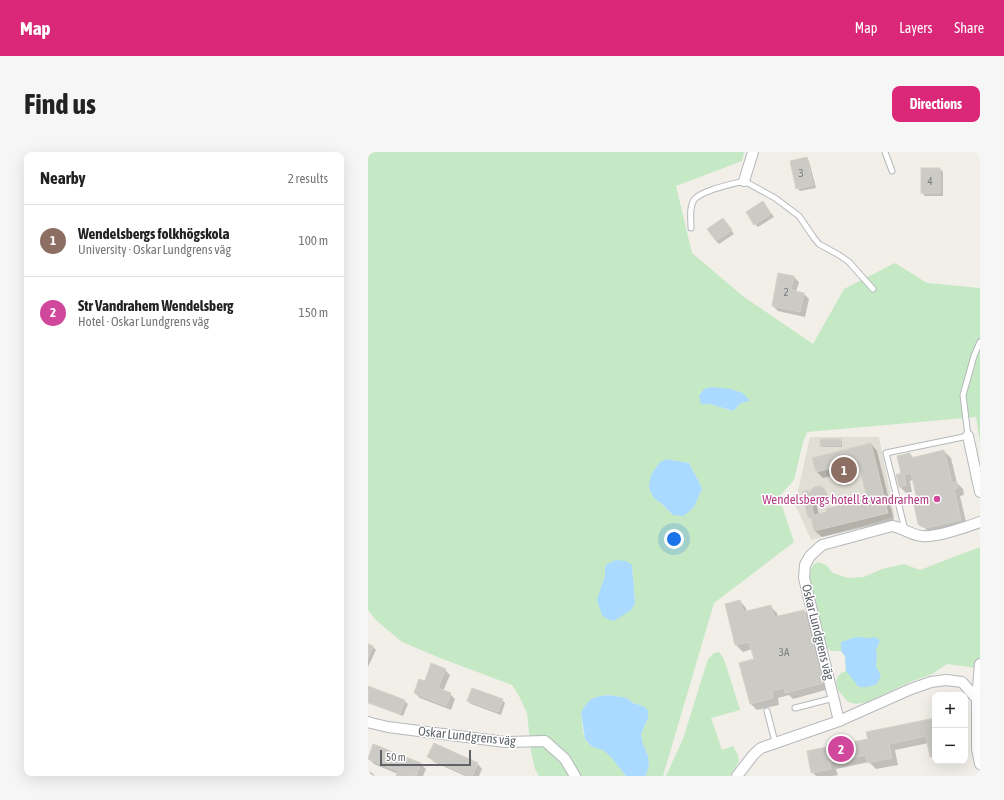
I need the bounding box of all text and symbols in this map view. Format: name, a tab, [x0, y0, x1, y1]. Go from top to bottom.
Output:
text: Map	[20, 17, 51, 39]
text: Map	[855, 20, 877, 36]
text: Layers	[899, 20, 932, 36]
text: Share	[954, 20, 984, 36]
button: Directions	[892, 86, 980, 122]
text: Find us	[24, 88, 96, 120]
house number: 3	[798, 167, 804, 179]
text: Nearby	[40, 168, 86, 188]
text: 2 results	[288, 171, 328, 186]
house number: 4	[927, 175, 933, 187]
text: Wendelsbergs folkhögskola	[78, 225, 230, 242]
text: 1	[50, 233, 56, 248]
text: 100 m	[299, 233, 328, 248]
text: University · Oskar Lundgrens väg	[78, 242, 231, 257]
house number: 2	[783, 286, 789, 298]
text: Str Vandrahem Wendelsberg	[78, 297, 233, 314]
text: 2	[50, 305, 56, 320]
text: 150 m	[299, 305, 328, 320]
text: Hotel · Oskar Lundgrens väg	[78, 314, 209, 329]
pin: 1	[831, 455, 857, 485]
place label: Wendelsbergs hotell & vandrarhem	[762, 492, 929, 507]
marker: Wendelsbergs hotell & vandrarhem	[932, 494, 942, 504]
your location	[664, 529, 684, 549]
street label: Oskar Lundgrens väg	[799, 583, 837, 682]
house number: 3A	[779, 646, 790, 658]
map controls	[932, 692, 968, 764]
button: +	[932, 692, 968, 728]
street label: Oskar Lundgrens väg	[417, 723, 517, 749]
button: −	[932, 728, 968, 764]
pin: 2	[828, 734, 854, 764]
scale bar	[380, 748, 471, 767]
text: 50 m	[386, 751, 406, 763]

